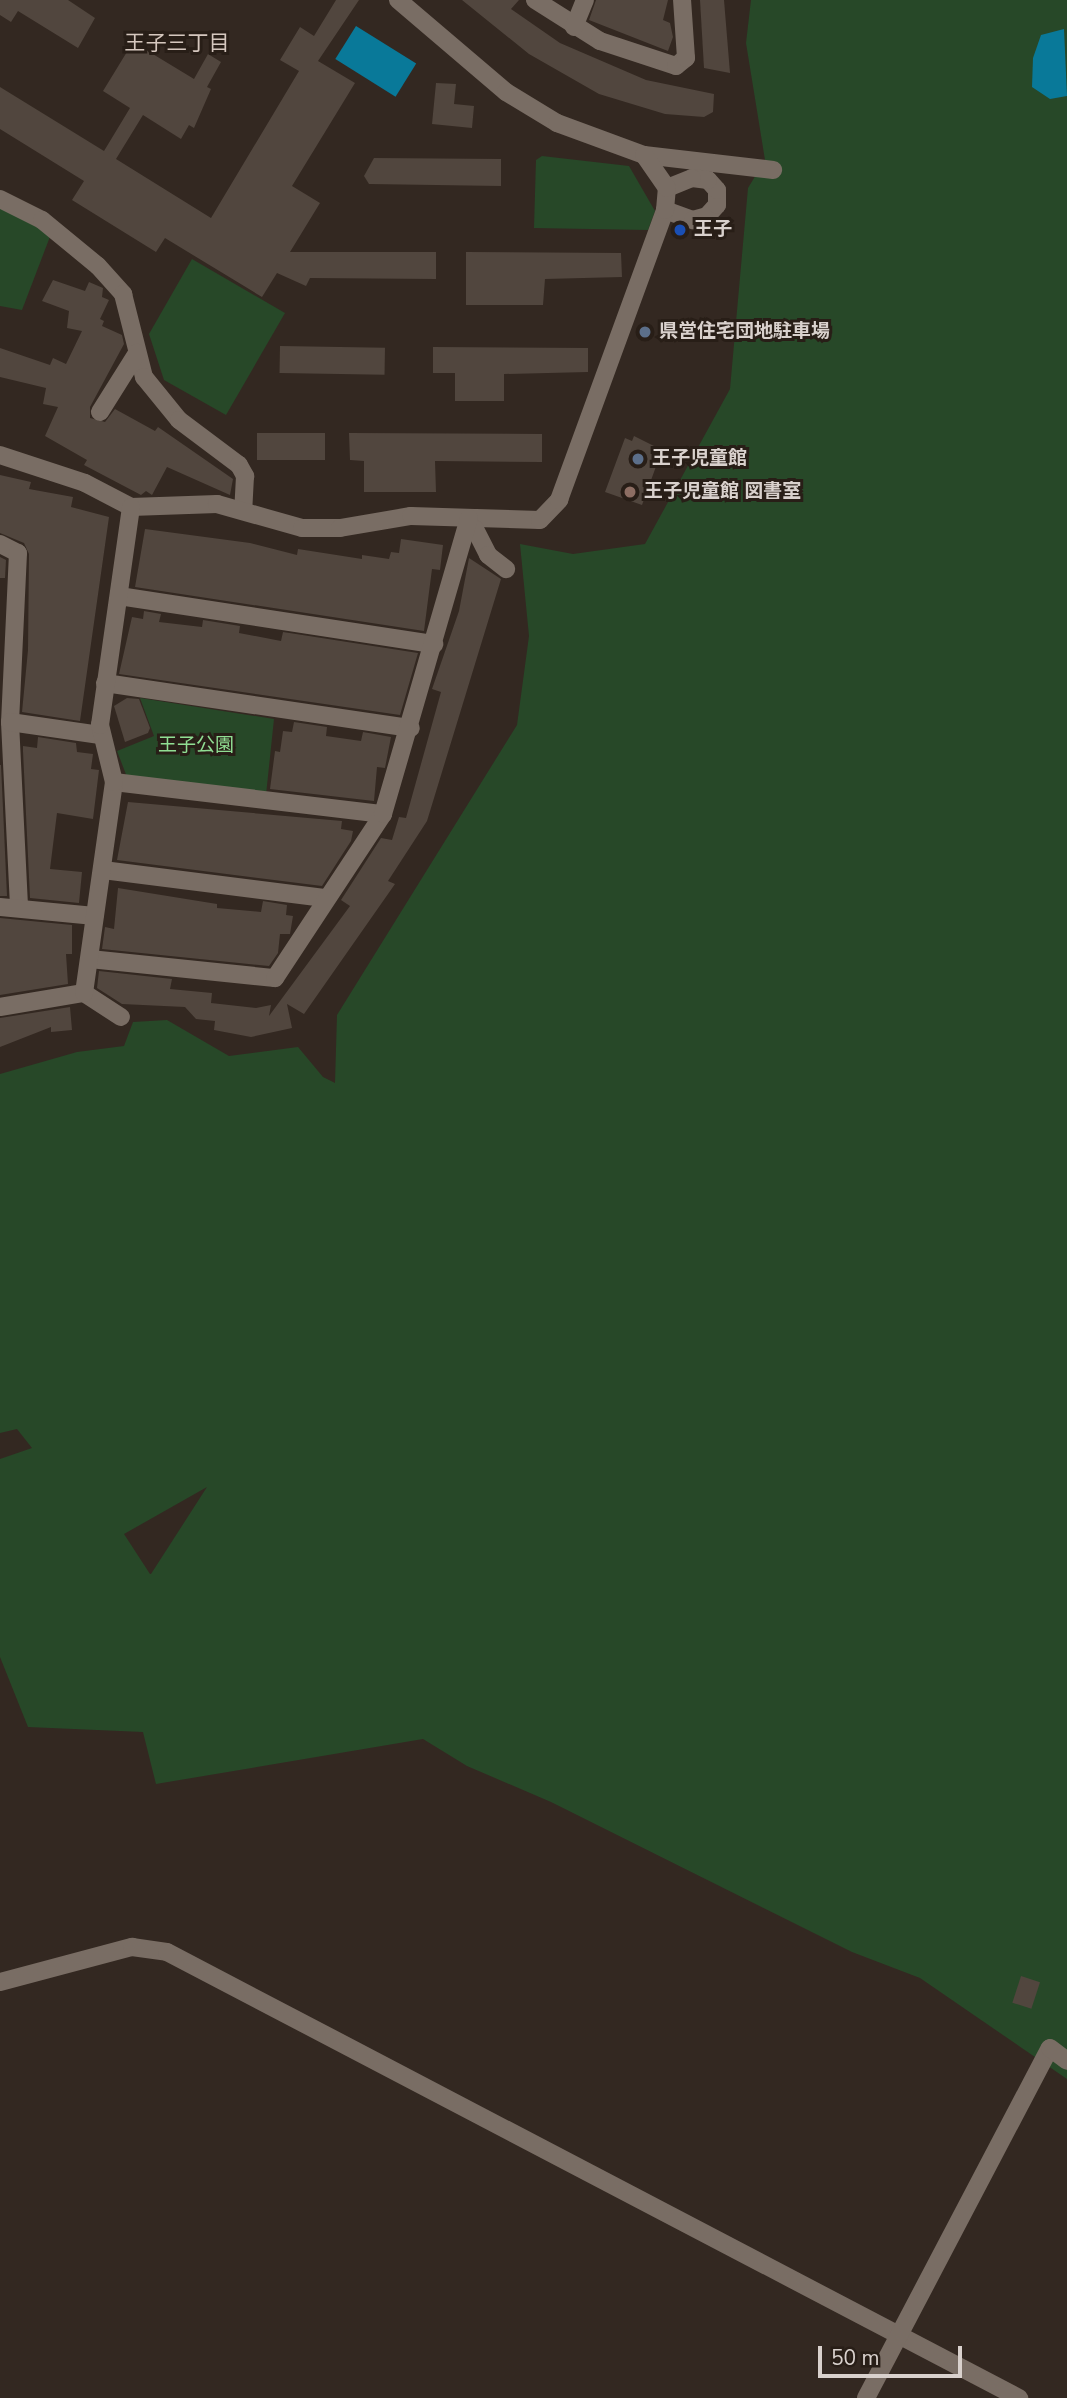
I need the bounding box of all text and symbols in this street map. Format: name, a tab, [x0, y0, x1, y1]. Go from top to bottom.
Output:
district label: 王子三丁目	[125, 30, 229, 56]
place label: 王子	[694, 219, 732, 241]
marker: 王子	[672, 222, 688, 238]
place label: 県営住宅団地駐車場	[659, 321, 830, 343]
marker: 県営住宅団地駐車場	[637, 324, 653, 340]
place label: 王子児童館	[652, 448, 747, 470]
marker: 王子児童館	[630, 451, 646, 467]
place label: 王子児童館 図書室	[644, 481, 801, 503]
marker: 王子児童館 図書室	[622, 484, 638, 500]
park label: 王子公園	[158, 735, 234, 757]
scale bar	[822, 2332, 965, 2376]
text: 50 m	[831, 2344, 880, 2372]

